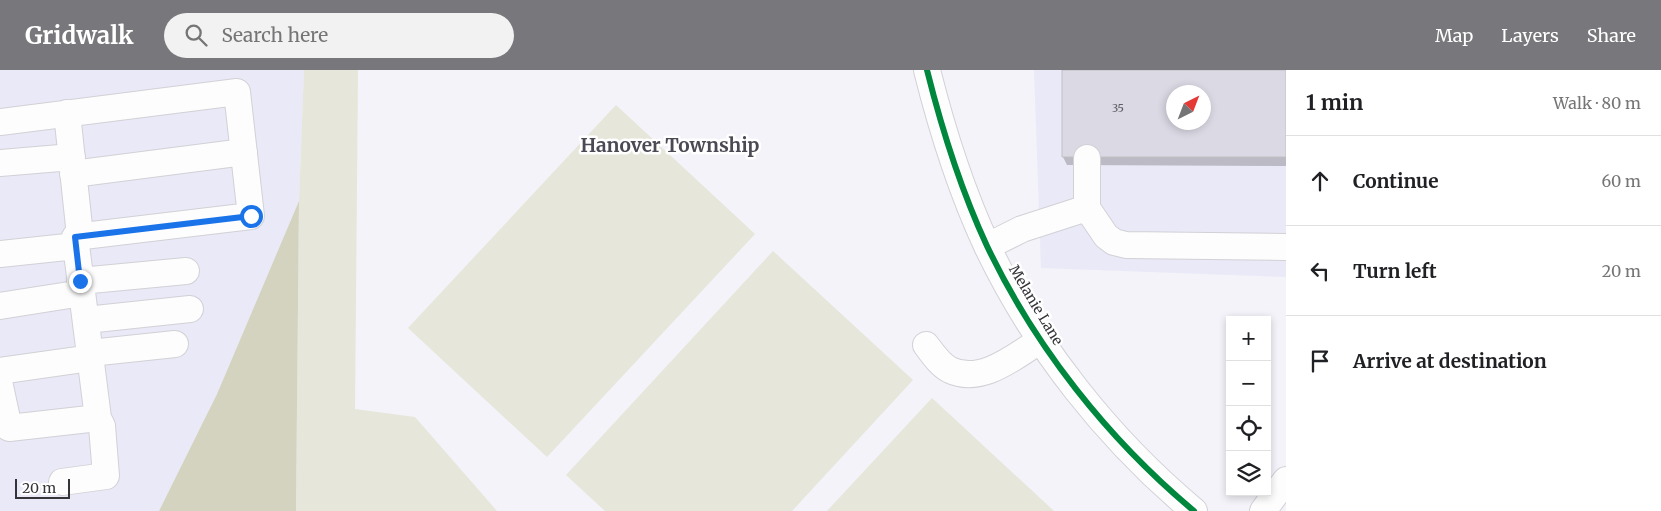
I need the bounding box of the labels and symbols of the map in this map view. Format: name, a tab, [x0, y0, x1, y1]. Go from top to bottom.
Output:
north arrow	[1166, 85, 1211, 130]
house number: 35	[1112, 101, 1124, 115]
district label: Hanover Township	[581, 133, 759, 157]
route start	[240, 205, 263, 228]
street label: Melanie Lane	[1005, 262, 1067, 348]
route end	[69, 270, 92, 293]
scale bar	[15, 476, 70, 499]

